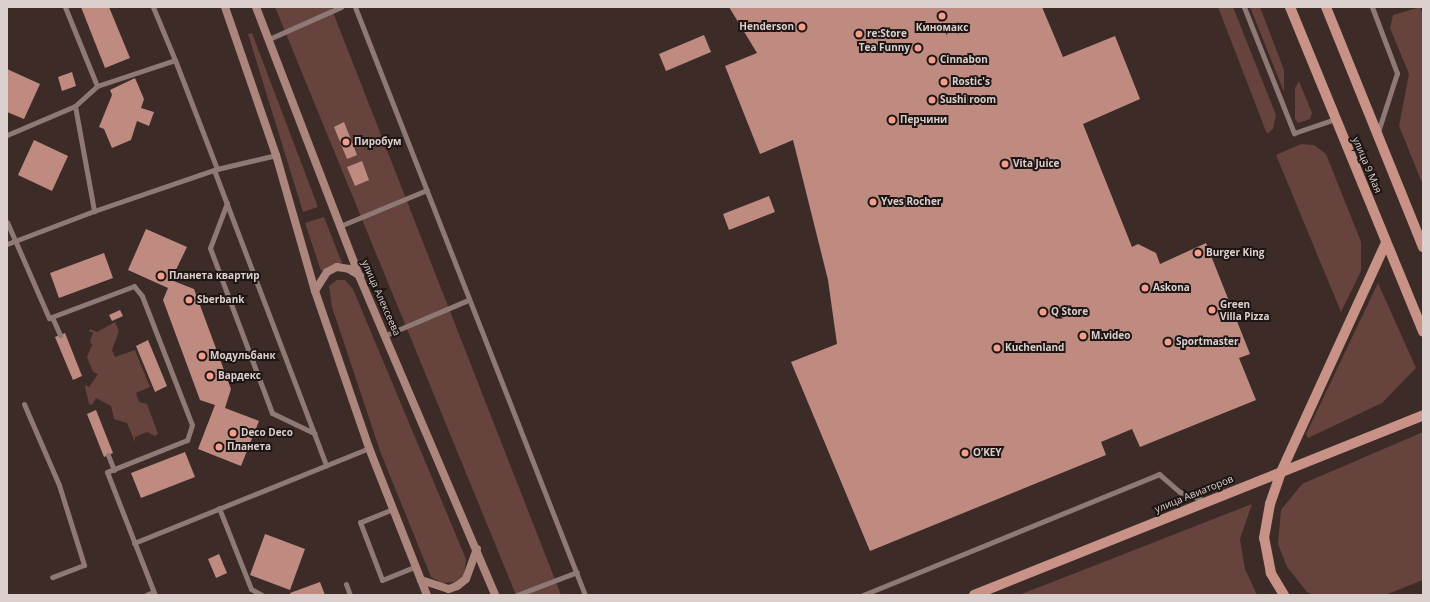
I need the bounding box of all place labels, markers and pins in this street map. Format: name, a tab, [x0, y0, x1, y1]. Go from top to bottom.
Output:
marker: Киномакс	[937, 11, 947, 21]
place label: Henderson	[739, 21, 794, 33]
marker: Henderson	[797, 22, 807, 32]
place label: Киномакс	[916, 22, 968, 34]
place label: re:Store	[867, 28, 907, 40]
marker: re:Store	[854, 29, 864, 39]
place label: Tea Funny	[859, 42, 910, 54]
marker: Tea Funny	[913, 43, 923, 53]
place label: Cinnabon	[940, 54, 988, 66]
marker: Cinnabon	[927, 55, 937, 65]
place label: Rostic's	[952, 76, 990, 88]
marker: Rostic's	[939, 77, 949, 87]
place label: Sushi room	[940, 94, 996, 106]
marker: Sushi room	[927, 95, 937, 105]
place label: Перчини	[900, 114, 947, 126]
marker: Перчини	[887, 115, 897, 125]
place label: Пиробум	[354, 136, 402, 148]
marker: Пиробум	[341, 137, 351, 147]
place label: Vita Juice	[1013, 158, 1060, 170]
marker: Vita Juice	[1000, 159, 1010, 169]
place label: Yves Rocher	[881, 196, 941, 208]
marker: Yves Rocher	[868, 197, 878, 207]
place label: Burger King	[1206, 247, 1264, 259]
marker: Burger King	[1193, 248, 1203, 258]
place label: Планета квартир	[169, 270, 260, 282]
marker: Планета квартир	[156, 271, 166, 281]
place label: Askona	[1153, 282, 1190, 294]
marker: Askona	[1140, 283, 1150, 293]
place label: Sberbank	[197, 294, 244, 306]
marker: Sberbank	[184, 295, 194, 305]
place label: Green Villa Pizza	[1220, 298, 1269, 322]
marker: Green Villa Pizza	[1207, 305, 1217, 315]
place label: Q Store	[1051, 306, 1088, 318]
marker: Q Store	[1038, 307, 1048, 317]
place label: M.video	[1091, 330, 1130, 342]
marker: M.video	[1078, 331, 1088, 341]
place label: Sportmaster	[1176, 336, 1239, 348]
marker: Sportmaster	[1163, 337, 1173, 347]
place label: Kuchenland	[1005, 342, 1064, 354]
marker: Kuchenland	[992, 343, 1002, 353]
place label: Модульбанк	[210, 350, 276, 362]
marker: Модульбанк	[197, 351, 207, 361]
place label: Вардекс	[218, 370, 261, 382]
marker: Вардекс	[205, 371, 215, 381]
place label: Deco Deco	[241, 427, 293, 439]
marker: Deco Deco	[228, 428, 238, 438]
place label: Планета	[227, 441, 271, 453]
marker: Планета	[214, 442, 224, 452]
place label: O’KEY	[973, 447, 1002, 459]
marker: O’KEY	[960, 448, 970, 458]

